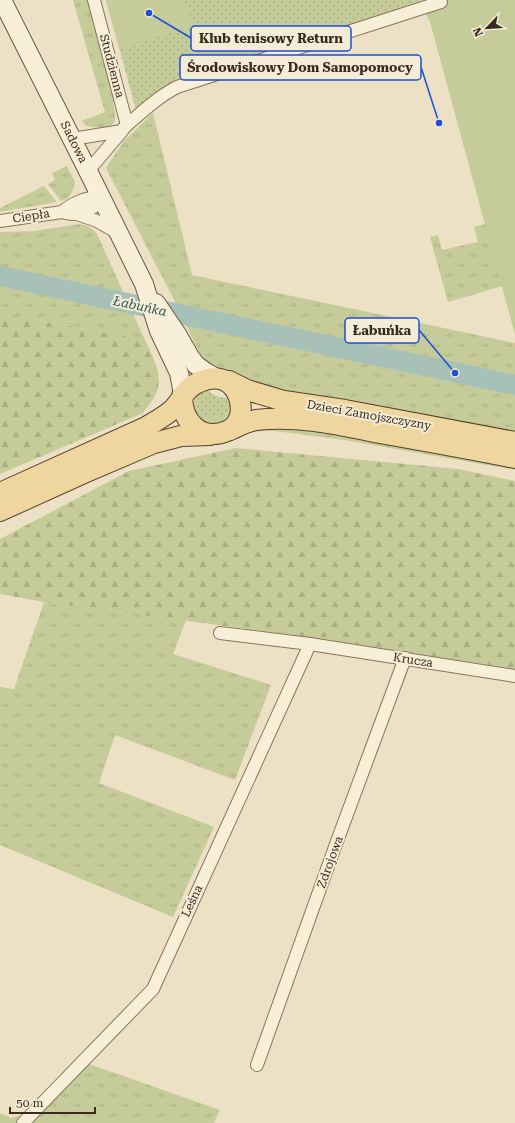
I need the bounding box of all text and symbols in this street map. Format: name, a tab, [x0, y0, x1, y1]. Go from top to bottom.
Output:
north arrow	[467, 8, 507, 48]
text: N	[470, 25, 486, 39]
callout: Klub tenisowy Return	[191, 26, 351, 51]
text: Klub tenisowy Return	[199, 31, 343, 46]
street label: Studzienna	[97, 33, 127, 100]
callout: Środowiskowy Dom Samopomocy	[180, 55, 421, 80]
text: Środowiskowy Dom Samopomocy	[187, 59, 413, 75]
street label: Sadowa	[58, 119, 91, 166]
street label: Ciepła	[11, 206, 51, 226]
water label: Łabuńka	[111, 293, 168, 319]
callout: Łabuńka	[345, 318, 419, 343]
text: Łabuńka	[353, 323, 412, 338]
street label: Dzieci Zamojszczyzny	[306, 397, 433, 433]
street label: Krucza	[392, 650, 434, 670]
street label: Zdrojowa	[314, 834, 346, 890]
street label: Leśna	[178, 882, 206, 919]
scale bar	[10, 1089, 95, 1115]
text: 50 m	[16, 1096, 43, 1110]

